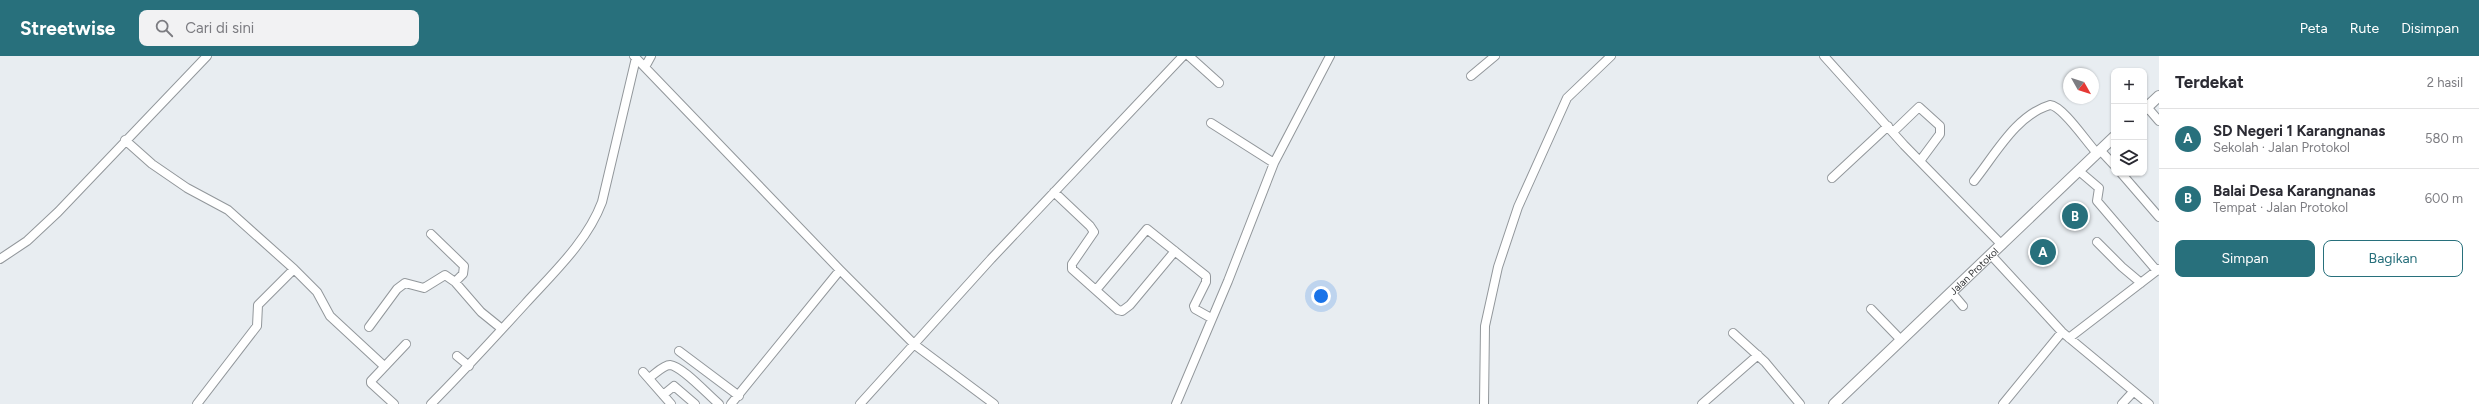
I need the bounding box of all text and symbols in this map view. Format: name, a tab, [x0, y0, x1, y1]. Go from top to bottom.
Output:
search box	[139, 10, 419, 46]
text: Streetwise	[20, 17, 115, 40]
icon: search	[153, 17, 175, 39]
text: Cari di sini	[185, 19, 254, 37]
text: Peta	[2300, 20, 2328, 37]
text: Rute	[2350, 20, 2379, 37]
text: Disimpan	[2401, 20, 2459, 37]
north arrow	[2063, 68, 2099, 104]
map controls	[2111, 68, 2147, 176]
button: +	[2111, 68, 2147, 104]
text: Terdekat	[2175, 72, 2244, 92]
text: 2 hasil	[2427, 75, 2463, 90]
button: −	[2111, 104, 2147, 140]
text: SD Negeri 1 Karangnanas	[2213, 122, 2385, 140]
text: A	[2183, 131, 2193, 146]
text: 580 m	[2425, 131, 2463, 146]
button: layers	[2111, 140, 2147, 176]
text: Sekolah · Jalan Protokol	[2213, 140, 2350, 155]
text: Balai Desa Karangnanas	[2213, 182, 2376, 200]
text: B	[2184, 191, 2192, 206]
text: 600 m	[2425, 191, 2463, 206]
text: Tempat · Jalan Protokol	[2213, 200, 2348, 215]
pin: B	[2062, 201, 2088, 231]
pin: A	[2030, 237, 2056, 267]
button: Simpan	[2175, 240, 2315, 277]
button: Bagikan	[2323, 240, 2463, 277]
street label: Jalan Protokol	[1947, 245, 2001, 298]
your location	[1311, 286, 1331, 306]

